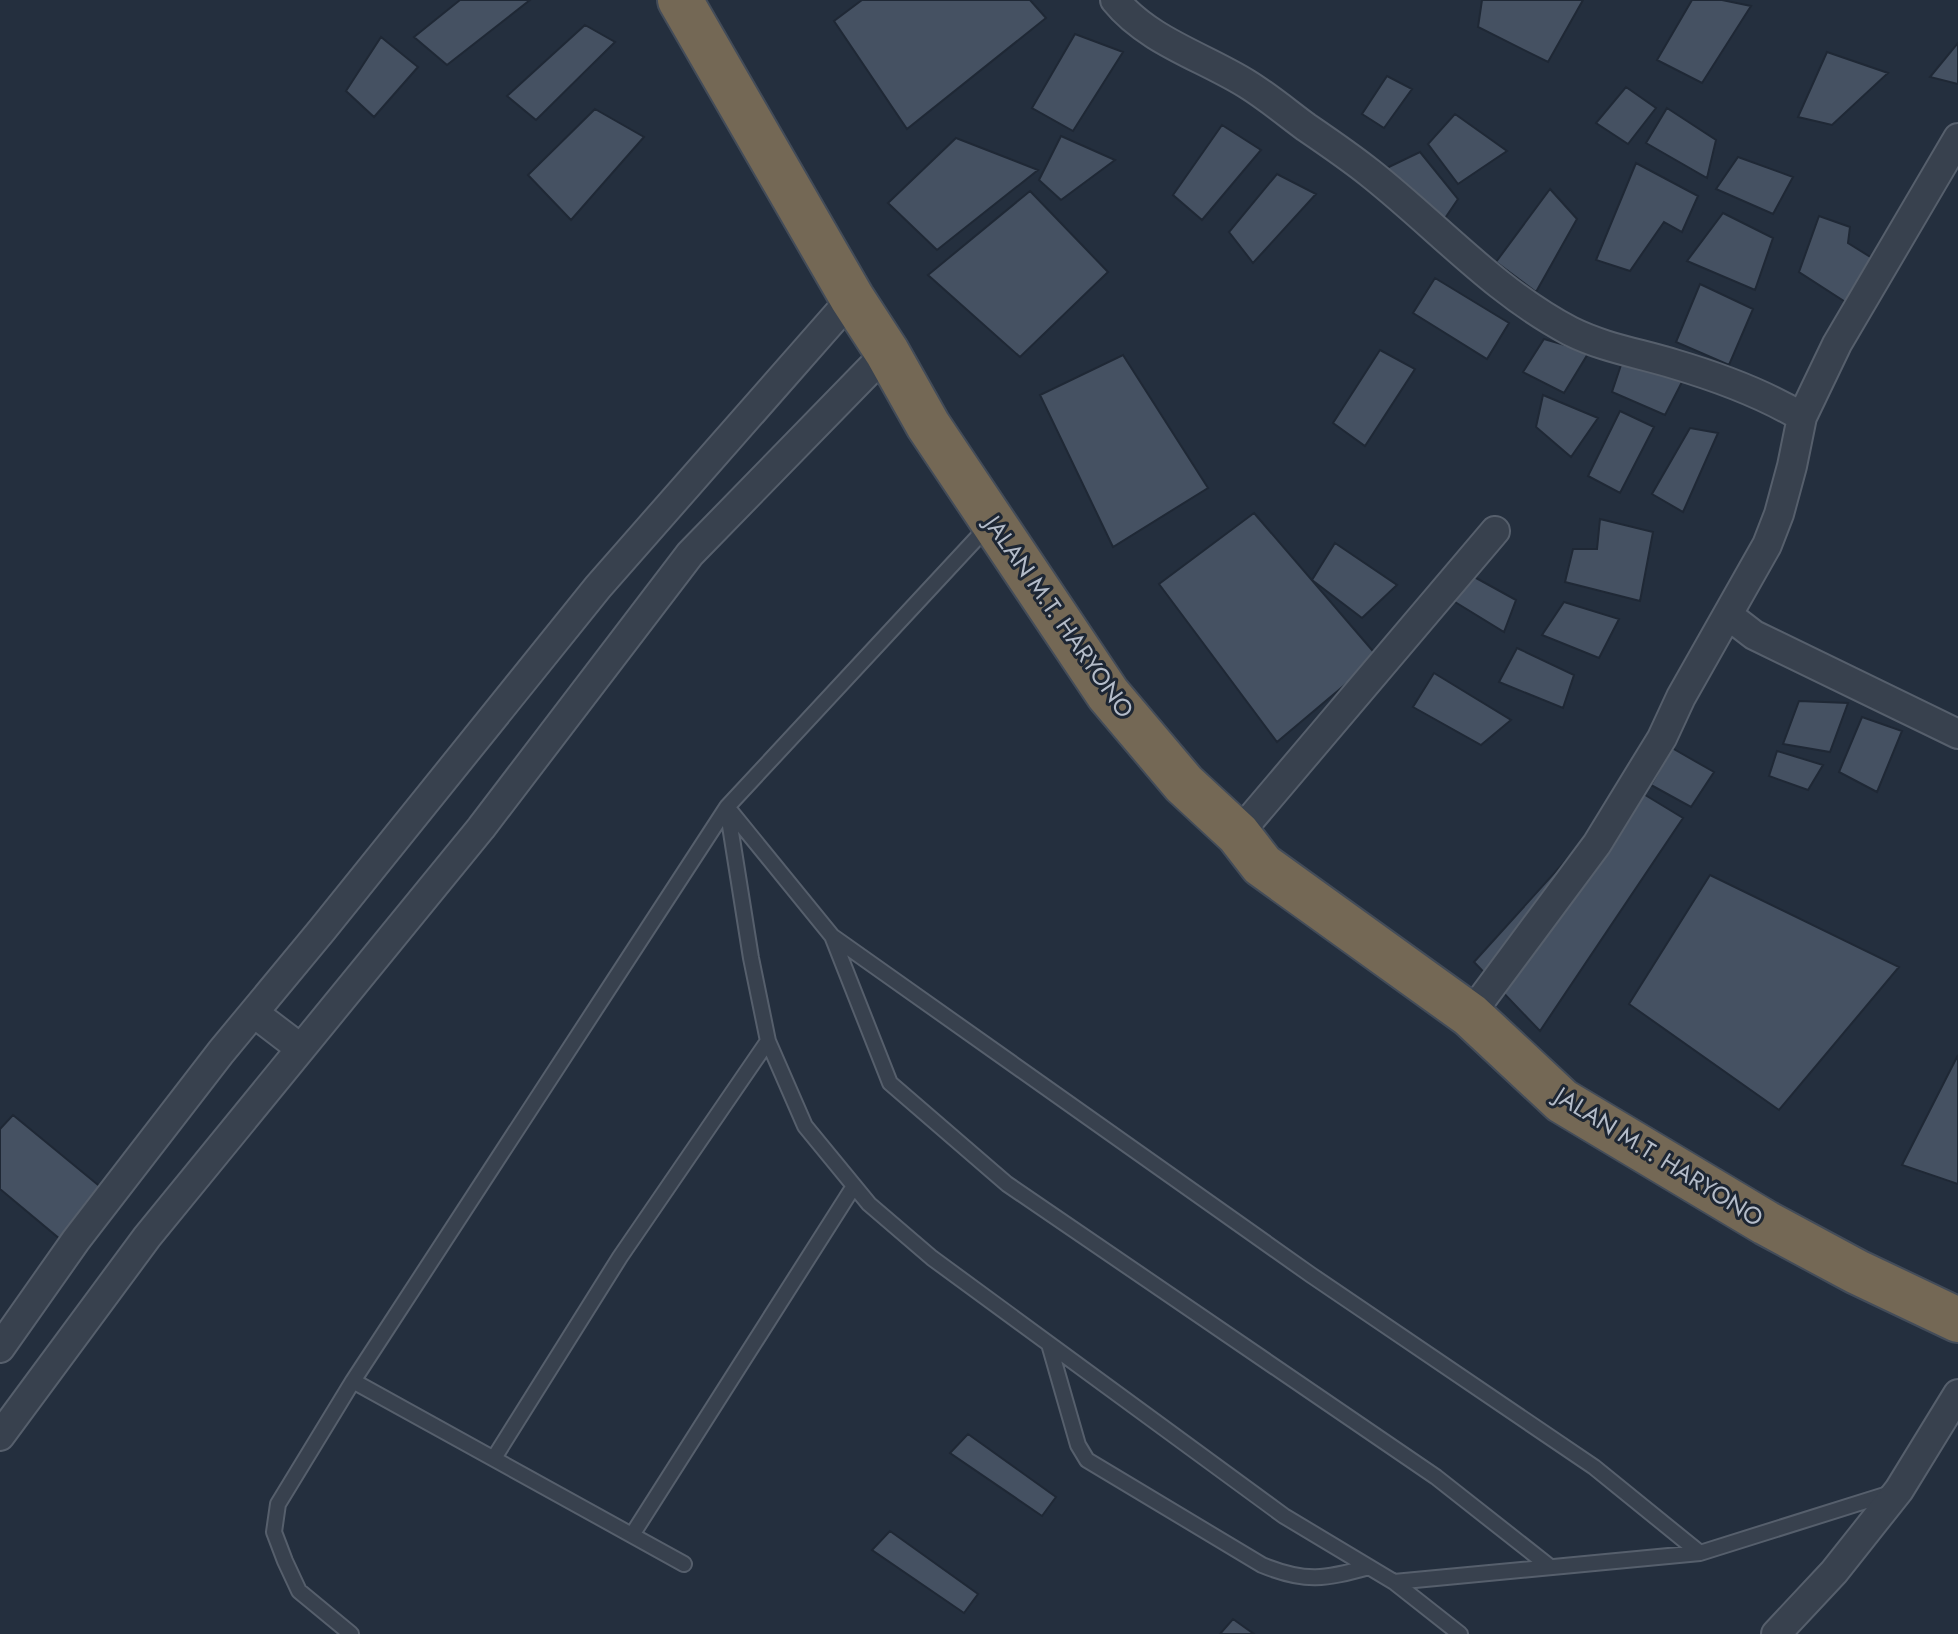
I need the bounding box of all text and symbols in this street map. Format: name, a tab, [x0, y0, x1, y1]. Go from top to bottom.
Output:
street label: JALAN M.T. HARYONO	[975, 506, 1143, 725]
street label: JALAN M.T. HARYONO	[1546, 1077, 1770, 1235]

